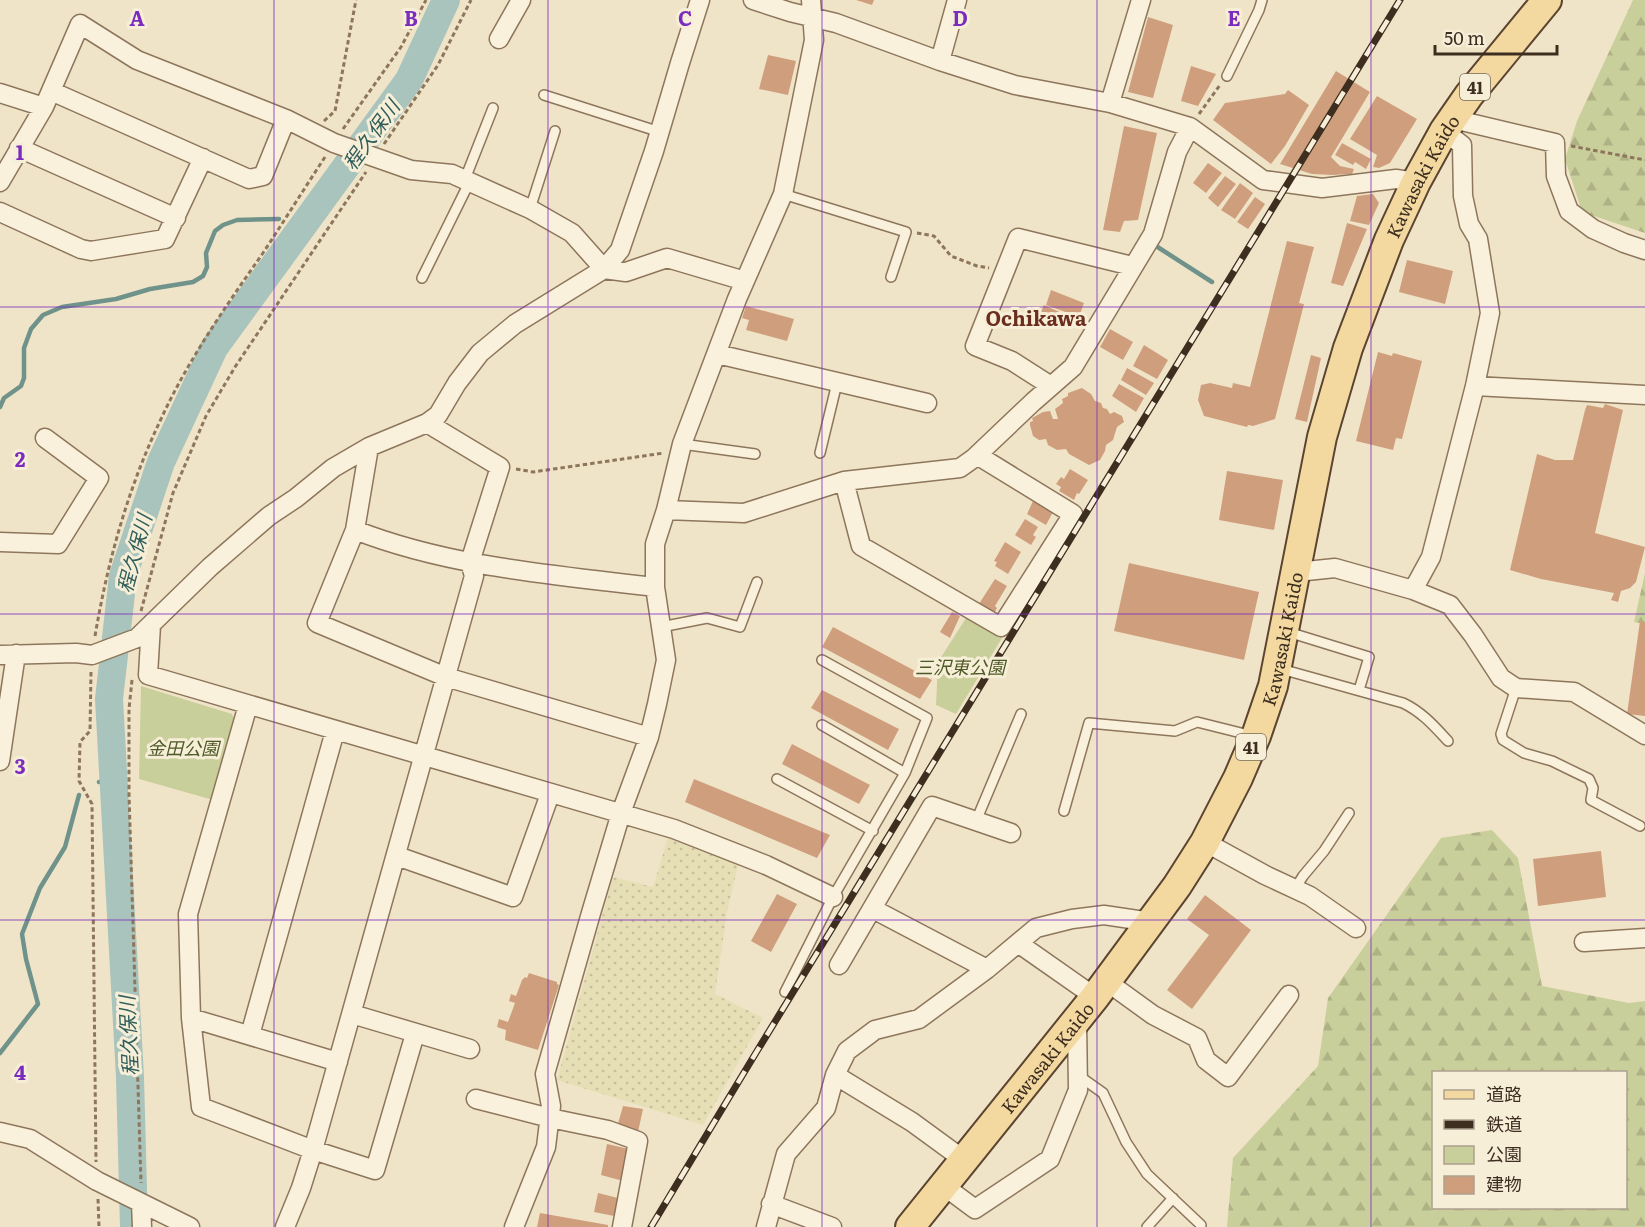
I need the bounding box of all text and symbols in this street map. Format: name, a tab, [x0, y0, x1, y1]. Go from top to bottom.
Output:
text: A	[129, 2, 145, 32]
text: B	[404, 2, 418, 32]
text: C	[678, 2, 692, 32]
text: D	[952, 2, 968, 32]
text: E	[1227, 2, 1241, 32]
scale bar	[1435, 18, 1556, 56]
text: 50 m	[1444, 24, 1485, 51]
road number: 41	[1460, 74, 1490, 100]
water label: 程久保川	[334, 91, 407, 175]
street label: Kawasaki Kaido	[1379, 109, 1465, 242]
text: 1	[16, 136, 24, 166]
district label: Ochikawa	[986, 302, 1087, 332]
text: 2	[15, 443, 26, 473]
water label: 程久保川	[108, 509, 158, 596]
street label: Kawasaki Kaido	[1254, 569, 1309, 709]
park label: 三沢東公園	[915, 653, 1008, 680]
park label: 金田公園	[147, 734, 222, 761]
road number: 41	[1236, 734, 1266, 760]
text: 3	[14, 750, 26, 780]
water label: 程久保川	[110, 993, 144, 1077]
street label: Kawasaki Kaido	[993, 996, 1100, 1119]
text: 4	[14, 1056, 26, 1086]
legend	[1432, 1071, 1627, 1209]
text: 道路	[1486, 1080, 1522, 1107]
text: 鉄道	[1486, 1110, 1522, 1137]
text: 公園	[1486, 1140, 1522, 1167]
text: 建物	[1486, 1170, 1522, 1197]

